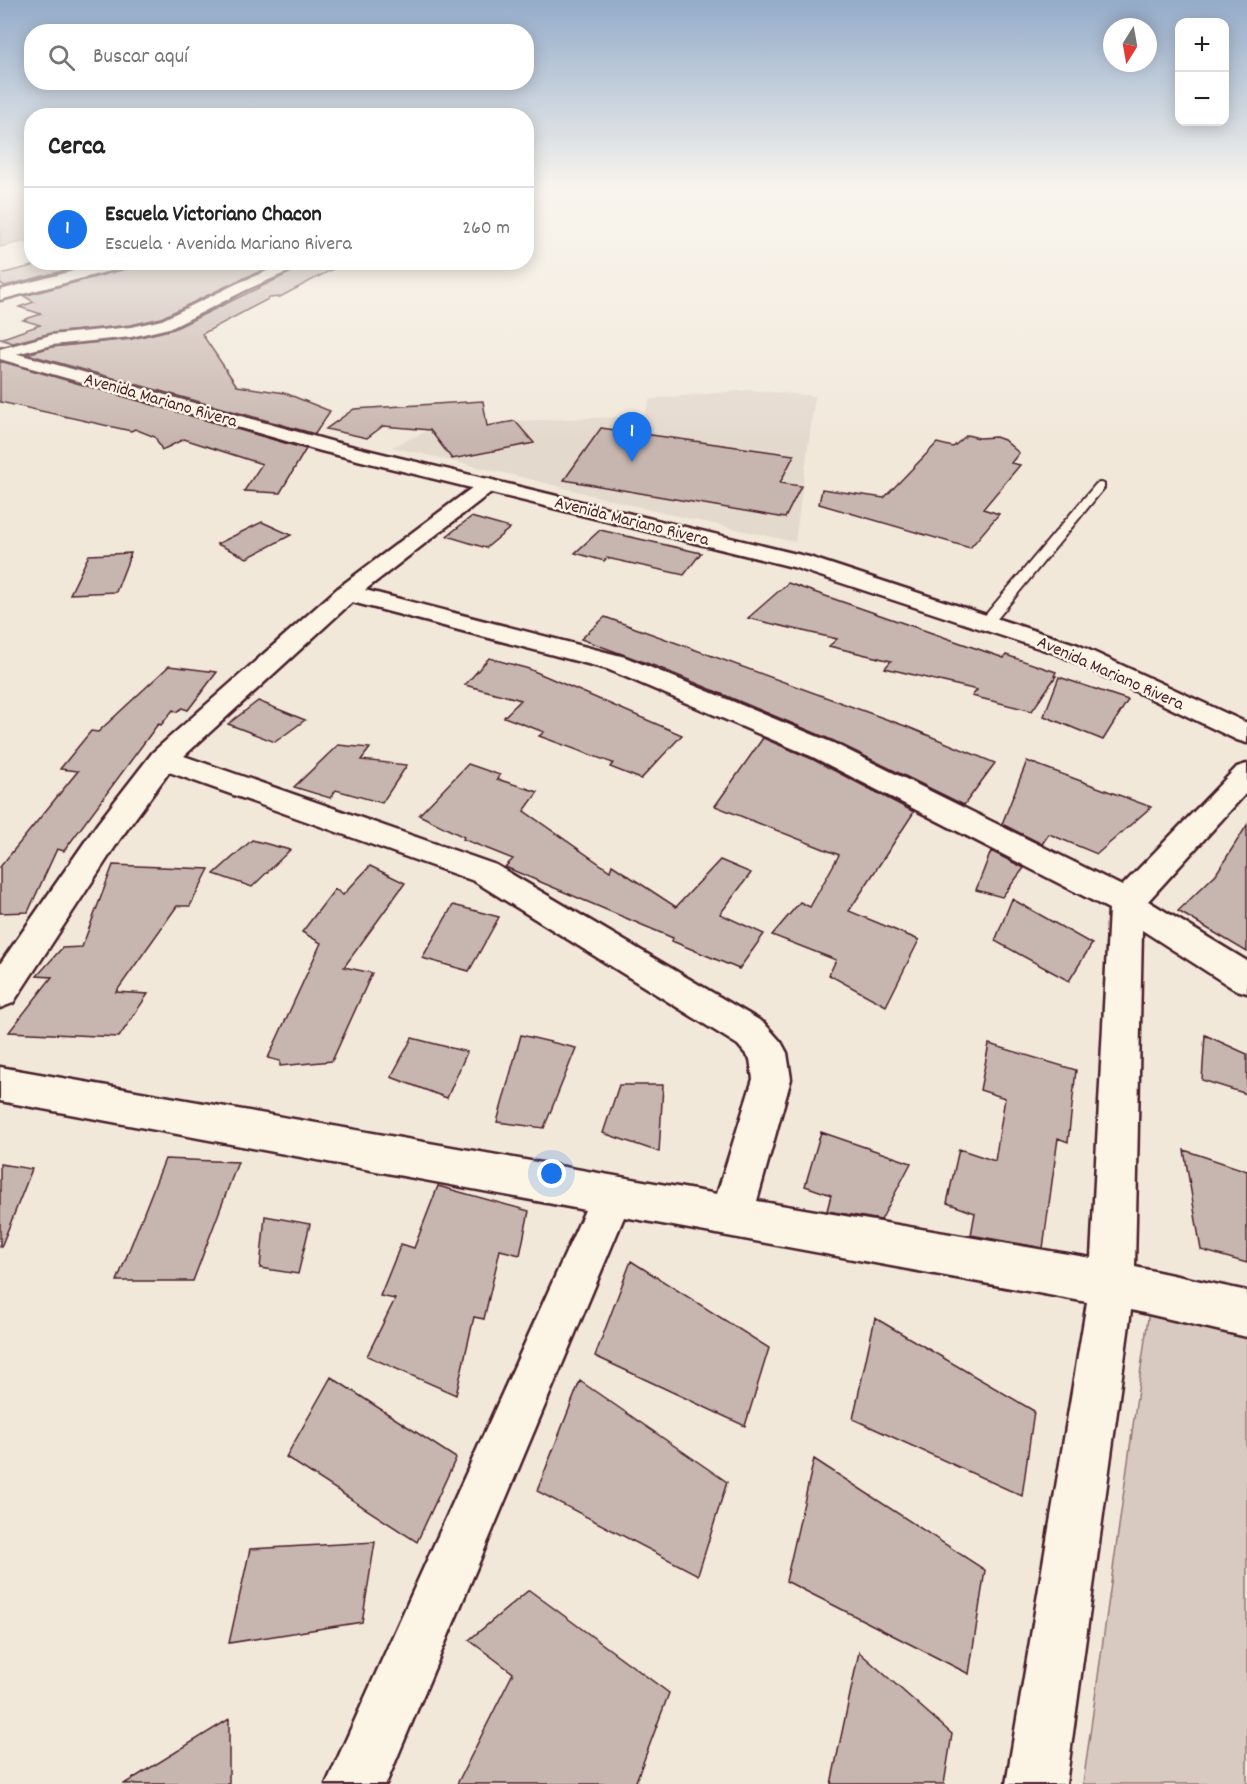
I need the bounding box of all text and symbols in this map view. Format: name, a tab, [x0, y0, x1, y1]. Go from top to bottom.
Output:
north arrow	[1103, 18, 1157, 72]
map controls	[1175, 18, 1229, 126]
button: +	[1175, 18, 1229, 72]
search box	[24, 24, 534, 90]
icon: search	[45, 41, 78, 74]
text: Buscar aquí	[93, 42, 188, 73]
button: −	[1175, 72, 1229, 126]
text: Cerca	[48, 129, 105, 166]
text: Escuela Victoriano Chacon	[105, 200, 322, 231]
text: 1	[65, 215, 70, 243]
text: 260 m	[462, 215, 510, 243]
text: Escuela · Avenida Mariano Rivera	[105, 231, 352, 259]
street label: Avenida Mariano Rivera	[81, 368, 240, 435]
pin: 1	[612, 412, 652, 462]
street label: Avenida Mariano Rivera	[552, 491, 712, 554]
street label: Avenida Mariano Rivera	[1033, 631, 1188, 718]
your location	[537, 1159, 566, 1188]

